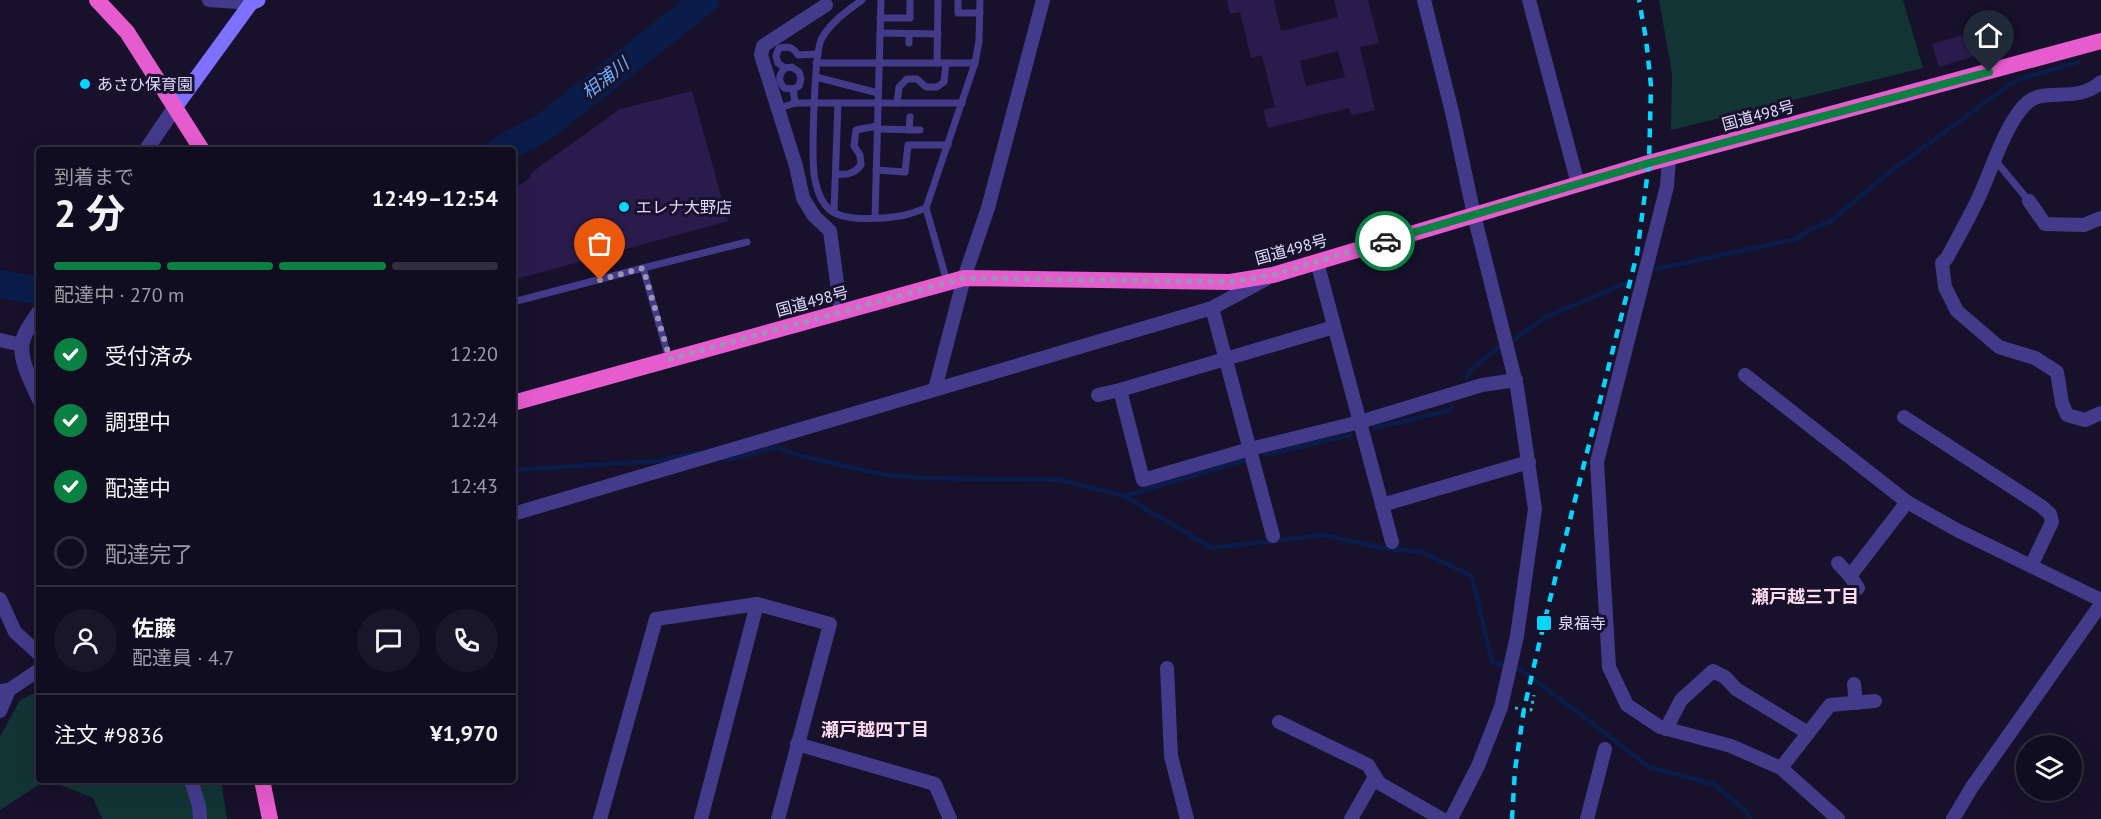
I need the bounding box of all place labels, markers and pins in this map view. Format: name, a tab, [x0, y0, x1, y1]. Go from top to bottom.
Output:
pin	[1963, 10, 2014, 72]
place label: あさひ保育園	[97, 74, 193, 94]
marker: あさひ保育園	[78, 77, 92, 91]
place label: エレナ大野店	[636, 197, 732, 217]
marker: エレナ大野店	[617, 200, 631, 214]
pin	[574, 218, 625, 280]
place label: 泉福寺	[1558, 613, 1606, 633]
marker: 泉福寺	[1535, 614, 1553, 632]

